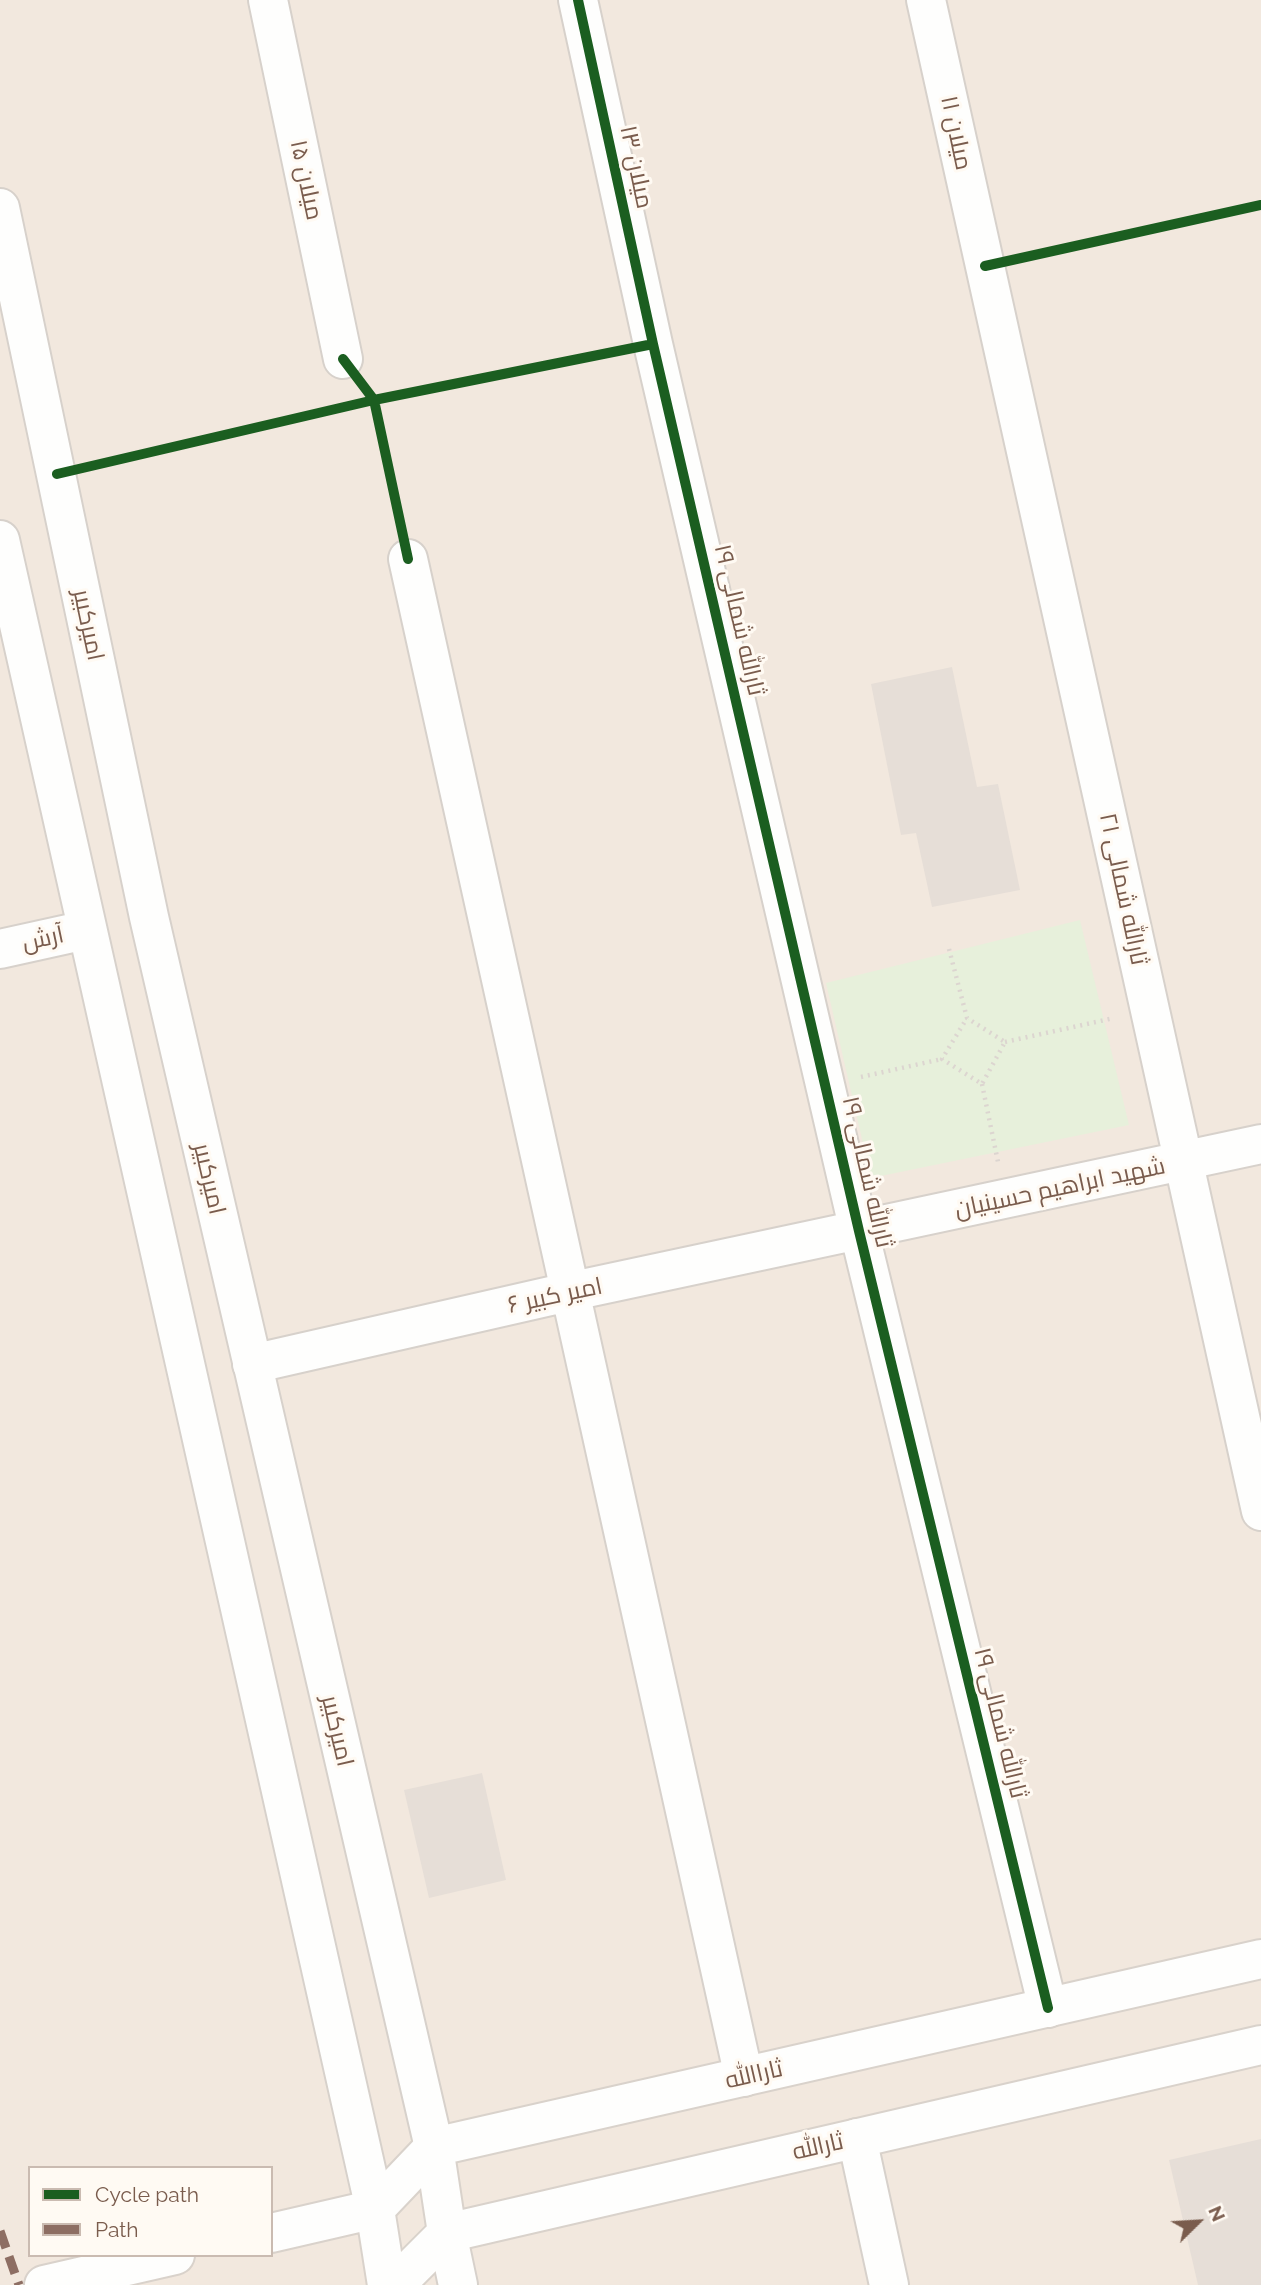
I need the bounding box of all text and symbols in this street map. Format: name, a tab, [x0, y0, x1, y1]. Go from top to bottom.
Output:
street label: میلان ۱۱	[934, 93, 978, 173]
street label: میلان ۱۳	[613, 123, 659, 211]
street label: میلان ۱۵	[283, 137, 329, 223]
street label: ثارالله شمالی ۱۹	[708, 541, 770, 699]
street label: امیرکبیر	[66, 587, 110, 663]
street label: ثارالله شمالی ۲۱	[1093, 810, 1153, 968]
street label: آرش	[20, 921, 66, 957]
street label: ثارالله شمالی ۱۹	[836, 1093, 898, 1251]
street label: امیرکبیر	[187, 1140, 231, 1218]
street label: شهید ابراهیم حسینیان	[952, 1152, 1168, 1224]
street label: امیر کبیر ۶	[505, 1272, 605, 1320]
street label: ثارالله شمالی ۱۹	[967, 1645, 1033, 1801]
street label: امیرکبیر	[315, 1692, 359, 1770]
street label: ثاراالله	[723, 2054, 785, 2096]
street label: ثارالله	[790, 2127, 846, 2167]
legend	[28, 2166, 273, 2257]
text: Cycle path	[95, 2182, 199, 2207]
north arrow	[1163, 2187, 1233, 2257]
text: N	[1204, 2202, 1230, 2225]
text: Path	[95, 2217, 139, 2242]

